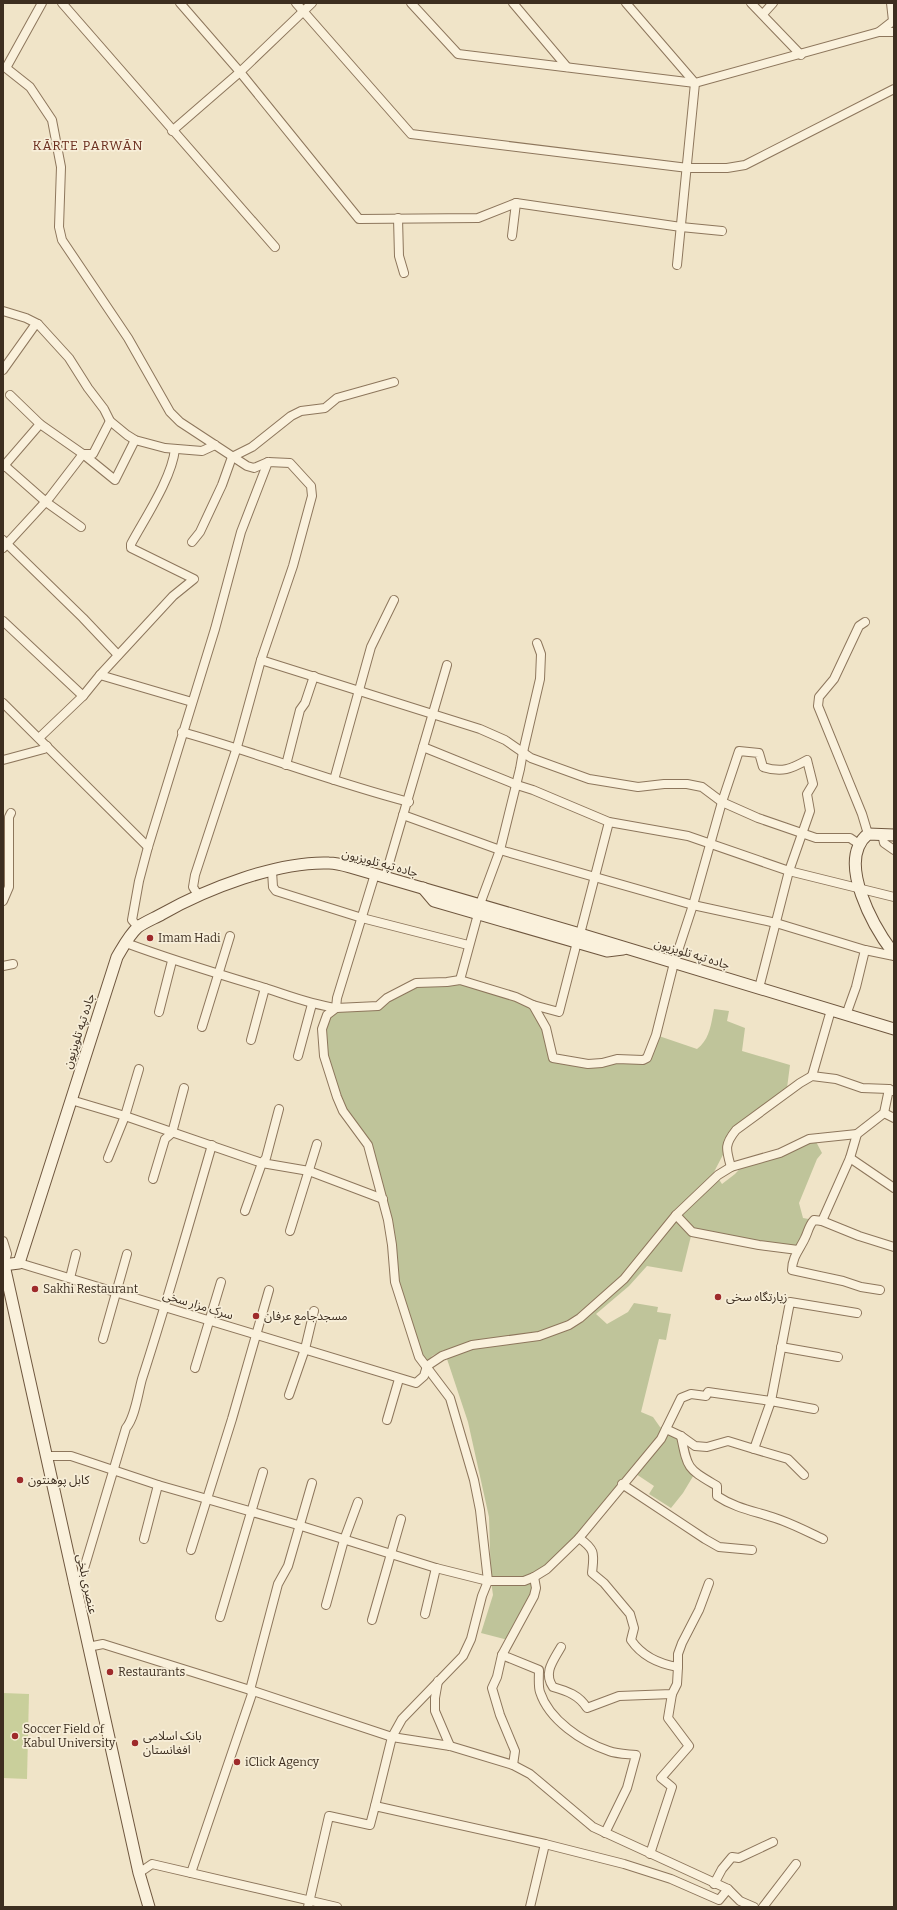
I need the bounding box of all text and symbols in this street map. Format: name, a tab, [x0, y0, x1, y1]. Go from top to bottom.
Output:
district label: KĀRTE PARWĀN	[32, 138, 144, 153]
street label: جاده تپه تلویزیون	[340, 846, 420, 881]
place label: Imam Hadi	[158, 931, 221, 945]
marker: Imam Hadi	[145, 933, 155, 943]
street label: جاده تپه تلویزیون	[652, 936, 731, 973]
street label: جاده تپه تلویزیون	[60, 992, 99, 1071]
place label: Sakhi Restaurant	[43, 1282, 139, 1296]
marker: Sakhi Restaurant	[30, 1284, 40, 1294]
street label: سرک مزار سخی	[161, 1288, 235, 1322]
place label: زیارتگاه سخی	[726, 1290, 788, 1304]
marker: زیارتگاه سخی	[713, 1292, 723, 1302]
place label: مسجدجامع عرفان	[264, 1309, 348, 1325]
marker: مسجدجامع عرفان	[251, 1311, 261, 1321]
place label: کابل پوهنتون	[28, 1473, 90, 1488]
marker: کابل پوهنتون	[15, 1475, 25, 1485]
street label: عنصری بلخی	[74, 1553, 100, 1615]
place label: Restaurants	[118, 1665, 185, 1679]
marker: Restaurants	[105, 1667, 115, 1677]
place label: Soccer Field of Kabul University	[23, 1722, 116, 1750]
place label: بانک اسلامی افغانستان	[143, 1729, 202, 1757]
marker: Soccer Field of Kabul University	[10, 1731, 20, 1741]
marker: بانک اسلامی افغانستان	[130, 1738, 140, 1748]
place label: iClick Agency	[245, 1755, 320, 1769]
marker: iClick Agency	[232, 1757, 242, 1767]

